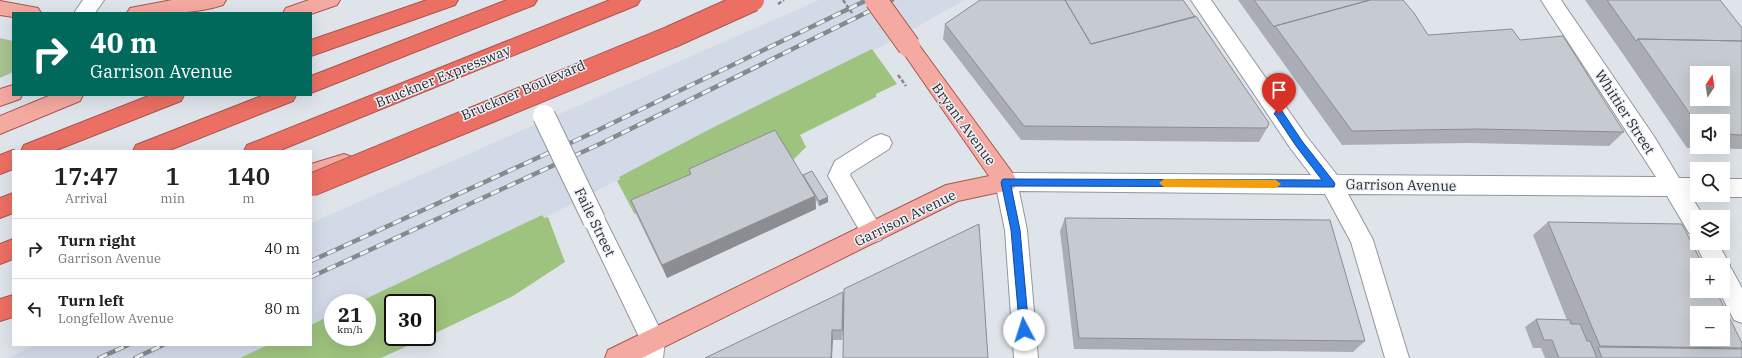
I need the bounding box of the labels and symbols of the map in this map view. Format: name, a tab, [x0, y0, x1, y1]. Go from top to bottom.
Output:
street label: Bruckner Expressway	[373, 40, 514, 111]
street label: Bruckner Boulevard	[458, 56, 588, 124]
street label: Whittier Street	[1591, 66, 1659, 158]
north arrow	[1690, 66, 1730, 106]
pin	[1262, 73, 1296, 114]
street label: Bryant Avenue	[928, 79, 1000, 169]
street label: Garrison Avenue	[1345, 175, 1457, 195]
street label: Faile Street	[571, 185, 619, 259]
street label: Garrison Avenue	[851, 186, 959, 250]
speed limit sign: 30	[384, 294, 436, 346]
position arrow	[1003, 309, 1045, 351]

